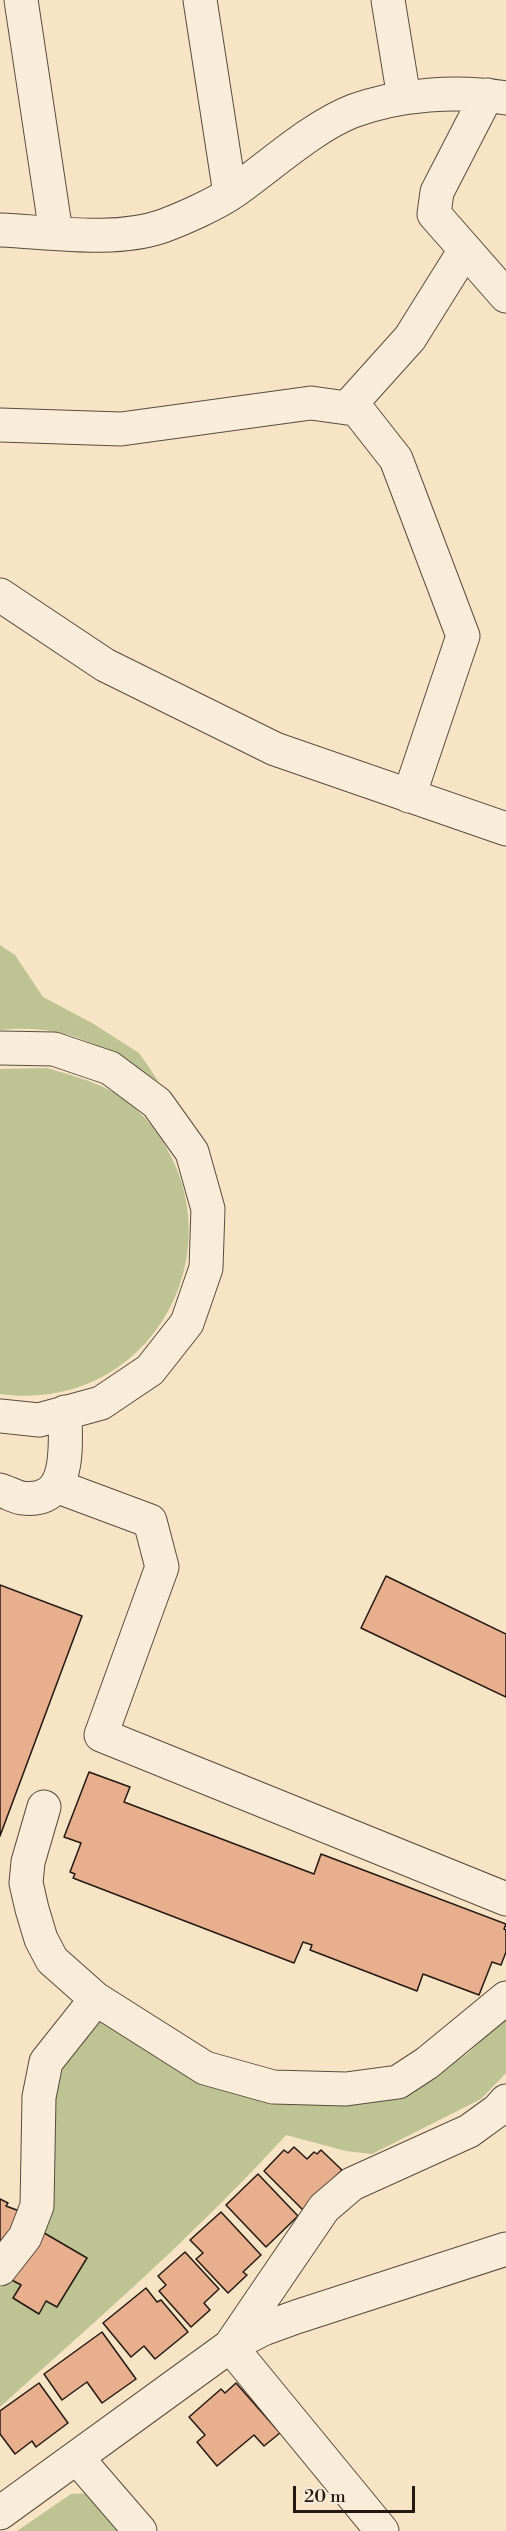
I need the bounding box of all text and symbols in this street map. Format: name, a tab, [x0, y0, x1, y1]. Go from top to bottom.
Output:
scale bar	[296, 2474, 418, 2512]
text: 20 m	[304, 2485, 346, 2508]

